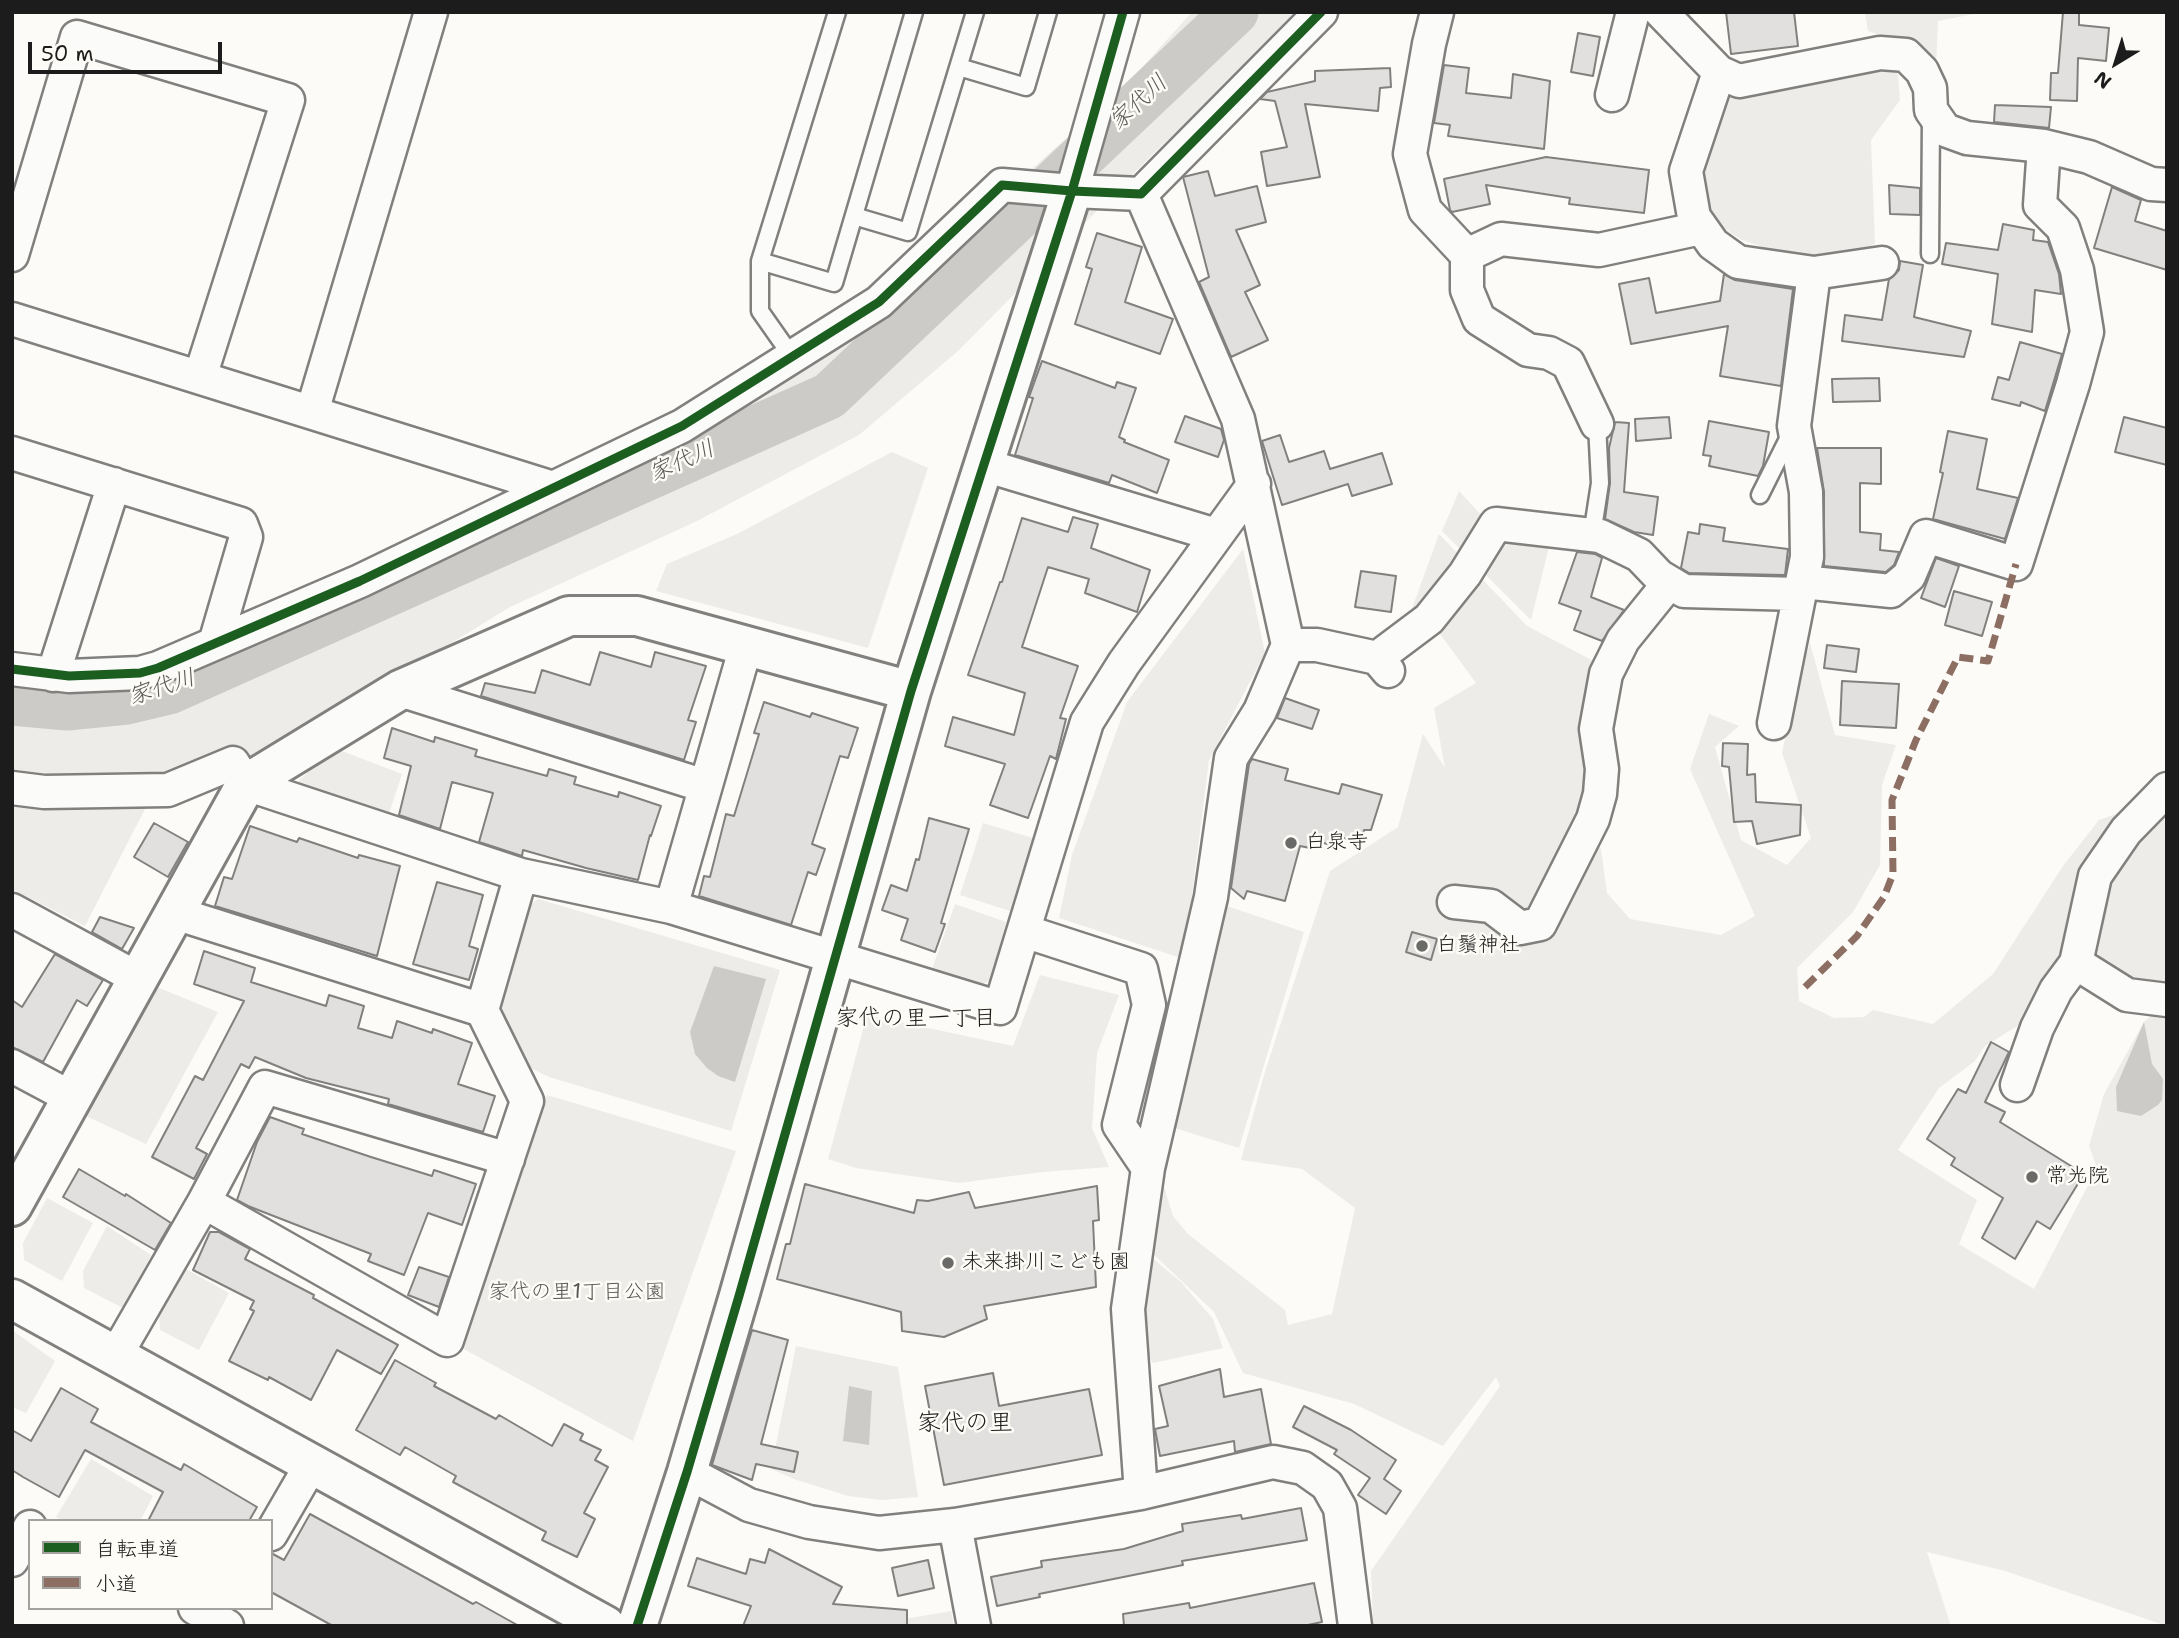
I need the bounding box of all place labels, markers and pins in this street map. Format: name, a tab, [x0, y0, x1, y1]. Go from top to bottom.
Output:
place label: 白泉寺	[1305, 830, 1368, 856]
marker: 白泉寺	[1283, 835, 1299, 851]
place label: 白鬚神社	[1436, 933, 1520, 959]
marker: 白鬚神社	[1414, 938, 1430, 954]
place label: 常光院	[2046, 1164, 2109, 1190]
marker: 常光院	[2024, 1169, 2040, 1185]
place label: 未来掛川こども園	[962, 1250, 1130, 1276]
marker: 未来掛川こども園	[940, 1255, 956, 1271]

